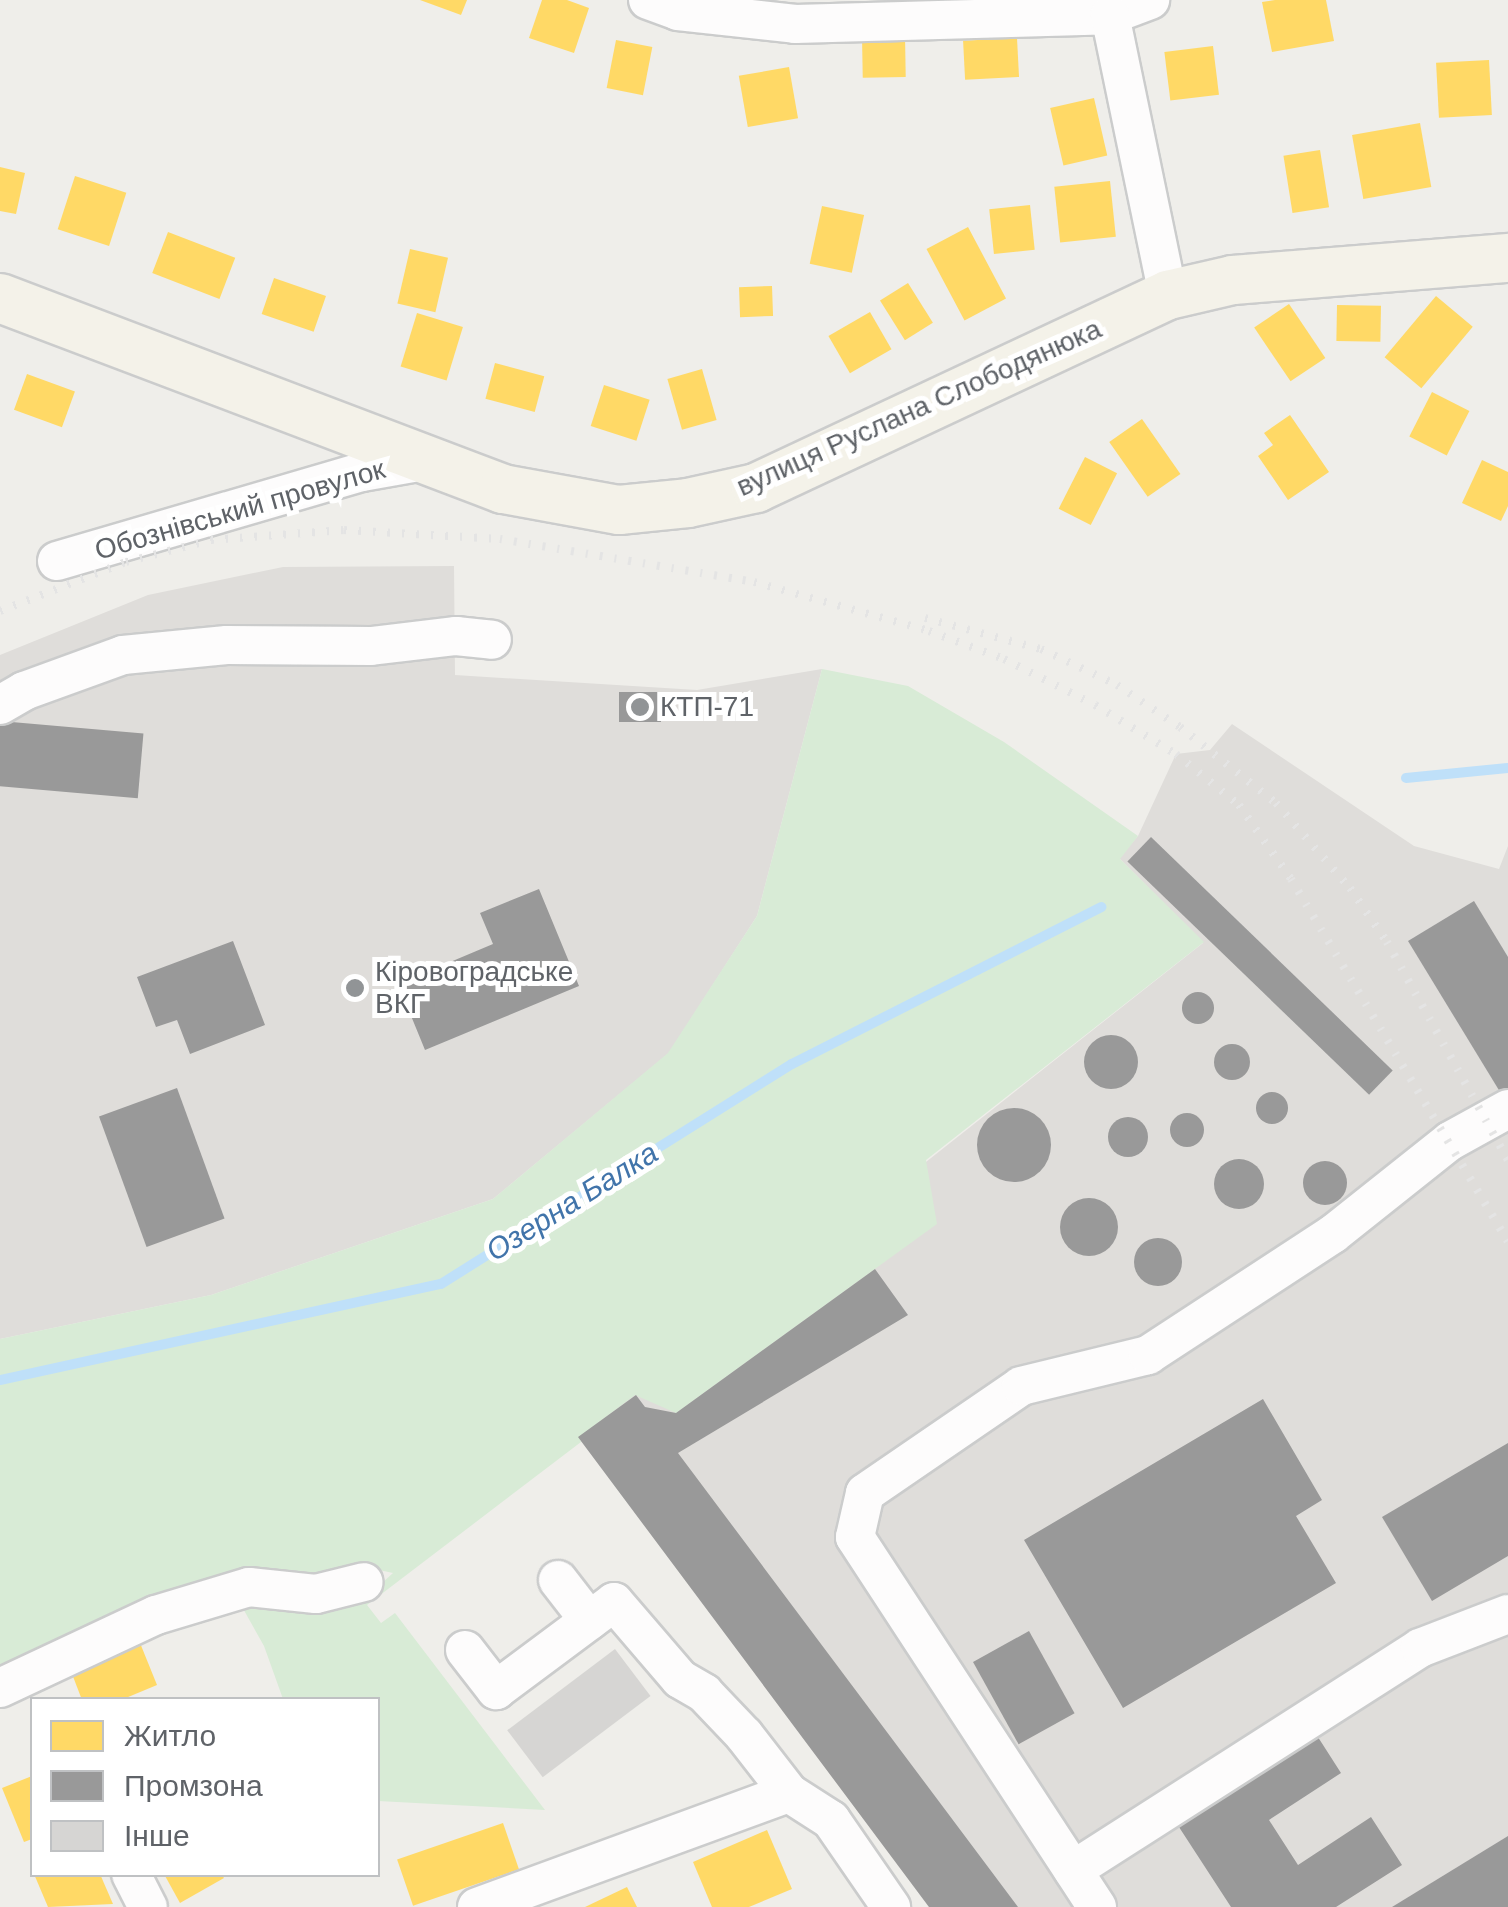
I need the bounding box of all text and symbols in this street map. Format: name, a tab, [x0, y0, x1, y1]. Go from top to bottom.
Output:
street label: вулиця Руслана Слободянюка	[732, 312, 1106, 504]
street label: Обознівський провулок	[91, 452, 389, 568]
place label: КТП-71	[660, 690, 754, 724]
marker: КТП-71	[629, 696, 651, 718]
place label: Кіровоградське ВКГ	[375, 955, 573, 1021]
marker: Кіровоградське ВКГ	[344, 977, 366, 999]
water label: Озерна Балка	[480, 1135, 664, 1269]
legend	[30, 1697, 380, 1877]
text: Житло	[124, 1719, 216, 1752]
text: Промзона	[124, 1769, 263, 1802]
text: Інше	[124, 1819, 190, 1852]

